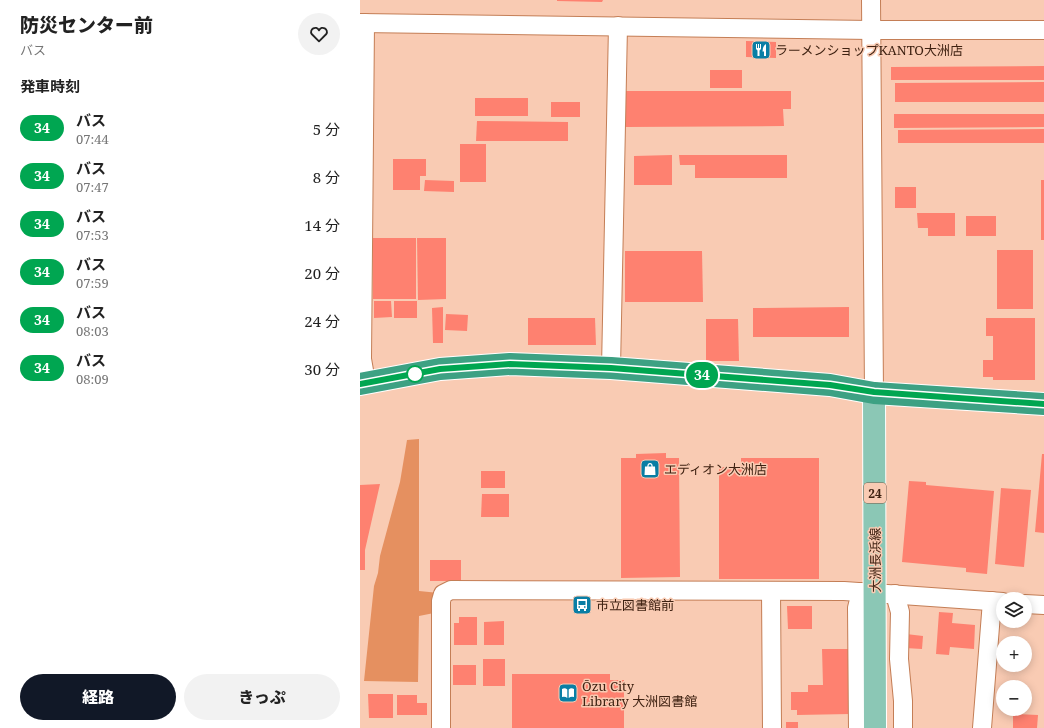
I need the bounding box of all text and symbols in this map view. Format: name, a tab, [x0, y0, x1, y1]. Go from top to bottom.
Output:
text: 防災センター前	[20, 12, 153, 38]
button: heart	[298, 13, 340, 55]
restaurant icon: ラーメンショップKANTO大洲店	[750, 39, 772, 61]
text: バス	[20, 41, 46, 59]
place label: ラーメンショップKANTO大洲店	[775, 41, 963, 59]
text: 発車時刻	[20, 76, 80, 96]
text: バス	[76, 110, 106, 130]
text: 34	[34, 118, 50, 137]
text: 5 分	[313, 119, 340, 139]
text: 07:44	[76, 130, 109, 148]
text: バス	[76, 158, 106, 178]
text: 34	[34, 166, 50, 185]
text: 8 分	[313, 167, 340, 187]
text: 07:47	[76, 178, 109, 196]
text: バス	[76, 206, 106, 226]
text: 34	[34, 214, 50, 233]
text: 14 分	[304, 215, 340, 235]
text: 07:53	[76, 226, 109, 244]
text: バス	[76, 254, 106, 274]
text: 34	[34, 262, 50, 281]
text: 20 分	[304, 263, 340, 283]
text: 07:59	[76, 274, 109, 292]
text: バス	[76, 302, 106, 322]
text: 34	[34, 310, 50, 329]
text: 24 分	[304, 311, 340, 331]
text: 08:03	[76, 322, 109, 340]
text: バス	[76, 350, 106, 370]
text: 34	[34, 358, 50, 377]
text: 30 分	[304, 359, 340, 379]
line badge: 34	[684, 362, 720, 388]
unlabelled marker	[406, 365, 424, 383]
text: 34	[694, 365, 710, 384]
text: 08:09	[76, 370, 109, 388]
shop icon: エディオン大洲店	[639, 458, 661, 480]
place label: エディオン大洲店	[664, 460, 767, 478]
road number: 24	[864, 483, 886, 503]
street label: 大洲長浜線	[866, 527, 884, 593]
map controls	[996, 592, 1032, 716]
button: layers	[996, 592, 1032, 628]
bus stop icon: 市立図書館前	[571, 594, 593, 616]
place label: 市立図書館前	[596, 596, 674, 614]
button: +	[996, 636, 1032, 672]
button: 経路	[20, 674, 176, 720]
button: きっぷ	[184, 674, 340, 720]
place label: Ōzu City Library 大洲図書館	[582, 677, 697, 710]
button: −	[996, 680, 1032, 716]
library icon: Ōzu City Library 大洲図書館	[557, 682, 579, 704]

